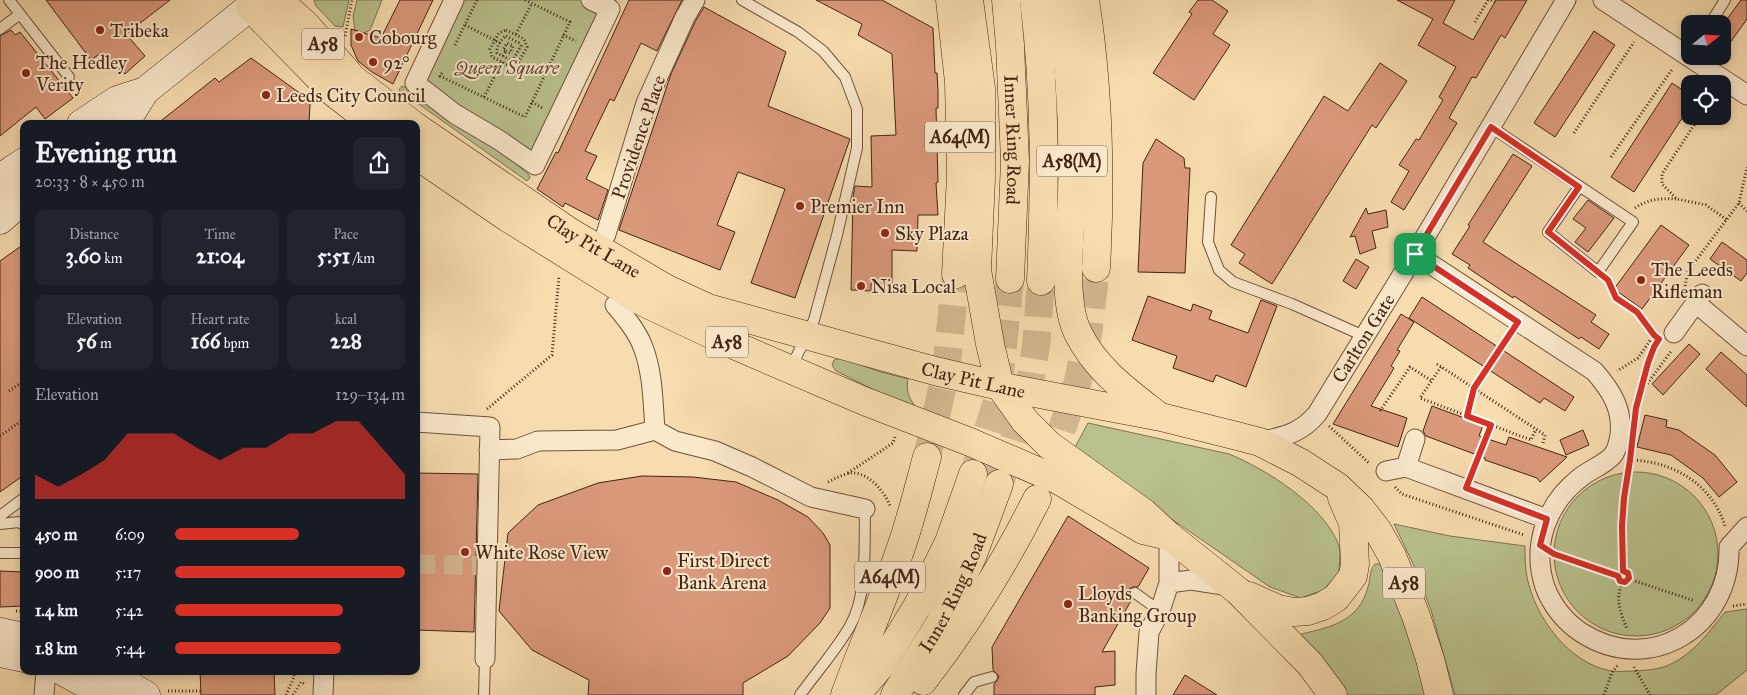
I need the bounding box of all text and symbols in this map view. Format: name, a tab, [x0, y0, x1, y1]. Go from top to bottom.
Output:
north arrow	[1681, 15, 1731, 65]
map controls	[1681, 15, 1731, 125]
place label: Tribeka	[110, 19, 170, 42]
marker: Tribeka	[94, 24, 106, 36]
place label: Cobourg	[369, 26, 437, 50]
road number: A58	[302, 29, 344, 60]
marker: Cobourg	[353, 31, 365, 43]
place label: The Hedley Verity	[35, 51, 128, 96]
place label: 92°	[383, 51, 410, 74]
marker: 92°	[367, 56, 379, 68]
park label: Queen Square	[454, 56, 560, 79]
marker: The Hedley Verity	[20, 67, 32, 79]
street label: Providence Place	[607, 72, 670, 202]
street label: Inner Ring Road	[999, 74, 1026, 206]
button: locate	[1681, 75, 1731, 125]
place label: Leeds City Council	[276, 84, 427, 107]
marker: Leeds City Council	[260, 89, 272, 101]
road number: A64(M)	[925, 121, 995, 152]
text: Evening run	[35, 135, 177, 170]
button: share	[353, 137, 405, 189]
road number: A58(M)	[1037, 146, 1107, 177]
text: 20:33 · 8 × 450 m	[35, 172, 145, 191]
place label: Premier Inn	[810, 195, 905, 218]
marker: Premier Inn	[794, 200, 806, 212]
street label: Clay Pit Lane	[542, 209, 645, 283]
place label: Sky Plaza	[895, 222, 970, 245]
text: Distance	[69, 226, 119, 243]
text: Time	[205, 226, 236, 243]
text: Pace	[333, 226, 359, 243]
marker: Sky Plaza	[879, 227, 891, 239]
pin	[1394, 233, 1436, 275]
icon: arrive	[1401, 240, 1429, 268]
text: 3.60	[65, 243, 101, 269]
text: 21:04	[196, 243, 244, 269]
text: 5:51	[317, 243, 350, 269]
text: km	[101, 250, 123, 267]
text: /km	[350, 250, 375, 267]
place label: The Leeds Rifleman	[1651, 258, 1733, 303]
marker: The Leeds Rifleman	[1635, 274, 1647, 286]
place label: Nisa Local	[871, 275, 957, 298]
marker: Nisa Local	[855, 280, 867, 292]
street label: Carlton Gate	[1327, 290, 1400, 387]
text: Elevation	[66, 311, 122, 328]
text: Heart rate	[191, 311, 249, 328]
text: kcal	[335, 311, 357, 328]
road number: A58	[706, 327, 748, 358]
text: 56	[76, 328, 97, 354]
text: 166	[191, 328, 221, 354]
text: 228	[330, 328, 362, 354]
text: m	[97, 335, 112, 352]
text: bpm	[221, 335, 249, 352]
street label: Clay Pit Lane	[919, 357, 1027, 403]
text: Elevation	[35, 385, 99, 404]
text: 129–134 m	[335, 385, 405, 404]
text: 450 m	[35, 525, 78, 544]
text: 6:09	[115, 525, 145, 544]
street label: Inner Ring Road	[914, 529, 992, 657]
place label: White Rose View	[475, 541, 609, 564]
marker: White Rose View	[459, 546, 471, 558]
place label: First Direct Bank Arena	[677, 549, 770, 594]
road number: A64(M)	[855, 562, 925, 592]
text: 900 m	[35, 563, 79, 582]
text: 5:17	[115, 563, 141, 582]
marker: First Direct Bank Arena	[661, 565, 673, 577]
road number: A58	[1383, 568, 1425, 598]
place label: Lloyds Banking Group	[1078, 582, 1196, 628]
marker: Lloyds Banking Group	[1062, 598, 1074, 610]
text: 1.4 km	[35, 601, 78, 620]
text: 5:42	[115, 601, 143, 620]
text: 1.8 km	[35, 639, 77, 658]
text: 5:44	[115, 639, 144, 658]

